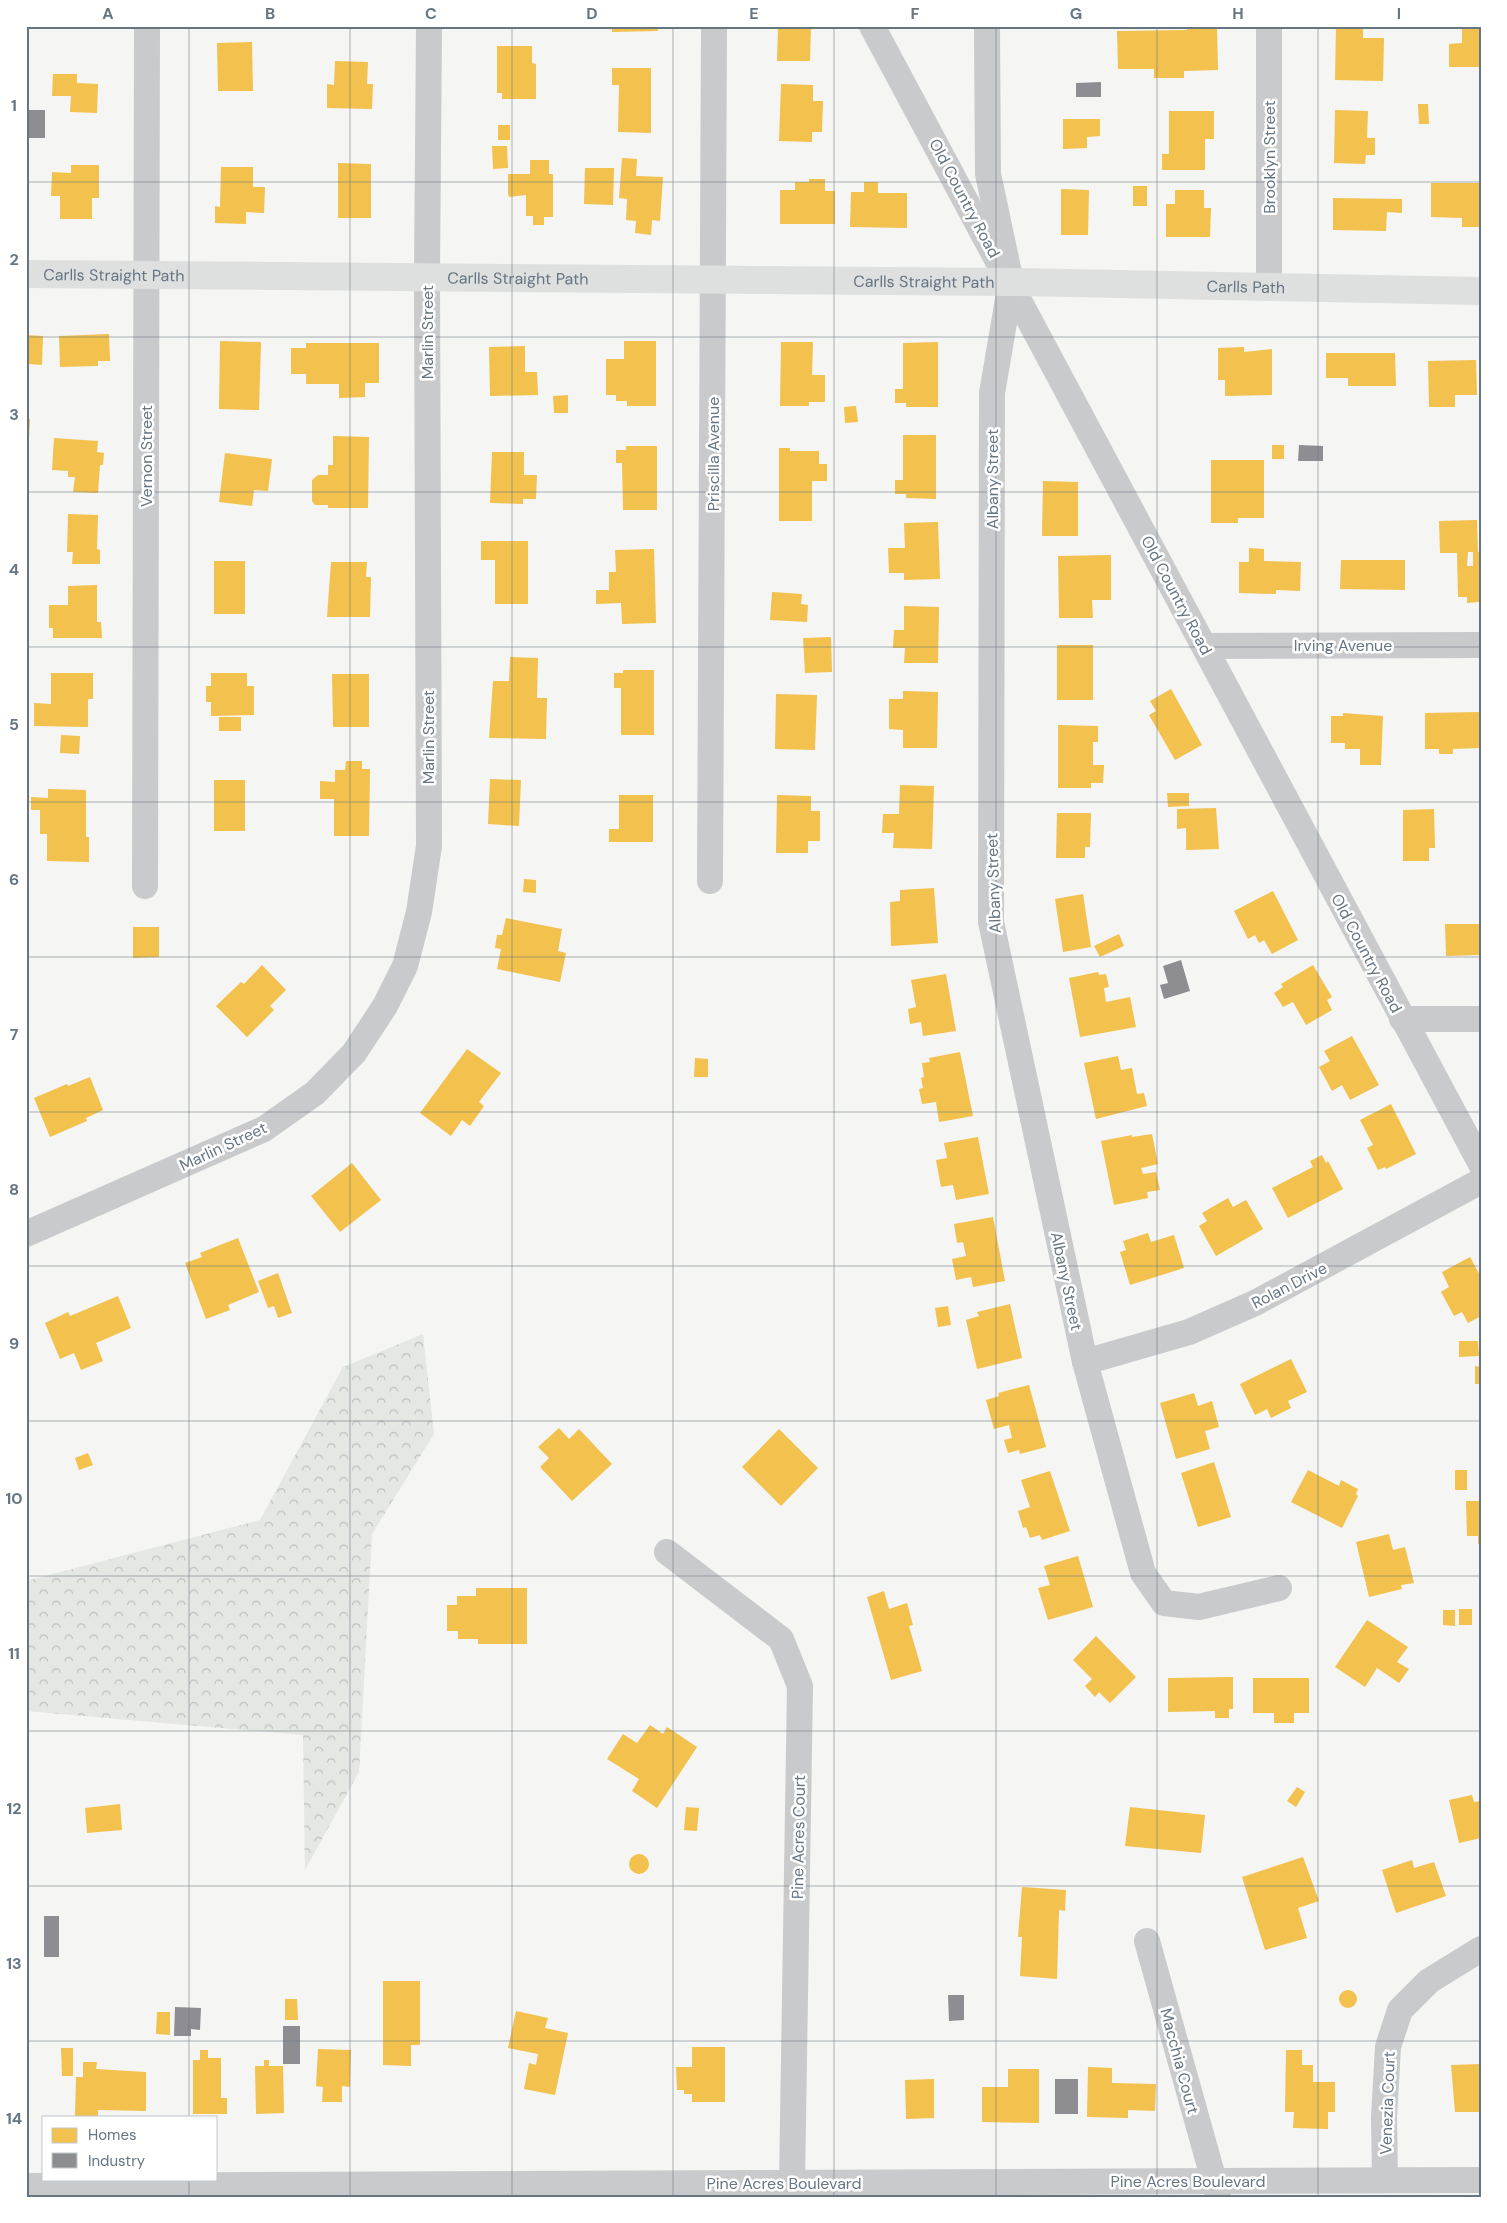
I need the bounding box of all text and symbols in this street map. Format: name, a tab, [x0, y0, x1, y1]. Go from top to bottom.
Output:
text: A	[102, 3, 114, 24]
text: B	[265, 3, 275, 24]
text: C	[425, 3, 437, 24]
text: D	[586, 3, 598, 24]
text: E	[749, 3, 759, 24]
text: F	[911, 3, 920, 24]
text: G	[1070, 3, 1082, 24]
text: H	[1232, 3, 1244, 24]
text: I	[1397, 3, 1401, 24]
text: 1	[11, 95, 17, 116]
street label: Brooklyn Street	[1259, 100, 1280, 214]
street label: Old Country Road	[924, 135, 1005, 262]
text: 2	[9, 249, 19, 270]
street label: Carlls Straight Path	[43, 264, 185, 286]
street label: Carlls Straight Path	[447, 267, 589, 290]
street label: Carlls Straight Path	[853, 271, 995, 293]
street label: Carlls Path	[1206, 276, 1285, 298]
street label: Marlin Street	[417, 285, 438, 379]
street label: Priscilla Avenue	[703, 397, 724, 511]
text: 3	[9, 404, 19, 425]
street label: Vernon Street	[136, 405, 157, 507]
street label: Albany Street	[982, 429, 1003, 529]
street label: Old Country Road	[1136, 532, 1217, 659]
text: 4	[9, 559, 19, 580]
street label: Irving Avenue	[1294, 635, 1392, 656]
street label: Marlin Street	[418, 690, 439, 784]
text: 5	[9, 714, 19, 735]
street label: Albany Street	[981, 832, 1006, 933]
text: 6	[9, 869, 19, 890]
street label: Old Country Road	[1326, 890, 1407, 1017]
text: 7	[10, 1024, 19, 1045]
street label: Marlin Street	[176, 1117, 270, 1176]
text: 8	[9, 1179, 19, 1200]
street label: Albany Street	[1046, 1230, 1087, 1332]
street label: Rolan Drive	[1248, 1257, 1331, 1313]
text: 9	[9, 1333, 19, 1354]
text: 10	[5, 1488, 23, 1509]
text: 11	[8, 1643, 20, 1664]
street label: Pine Acres Court	[787, 1775, 810, 1899]
text: 12	[6, 1798, 22, 1819]
text: 13	[6, 1953, 22, 1974]
street label: Macchia Court	[1155, 2006, 1204, 2116]
street label: Venezia Court	[1375, 2051, 1400, 2155]
text: 14	[6, 2108, 22, 2129]
legend	[42, 2116, 218, 2180]
text: Homes	[88, 2125, 137, 2145]
text: Industry	[88, 2151, 146, 2171]
street label: Pine Acres Boulevard	[1110, 2171, 1266, 2192]
street label: Pine Acres Boulevard	[706, 2173, 862, 2194]

